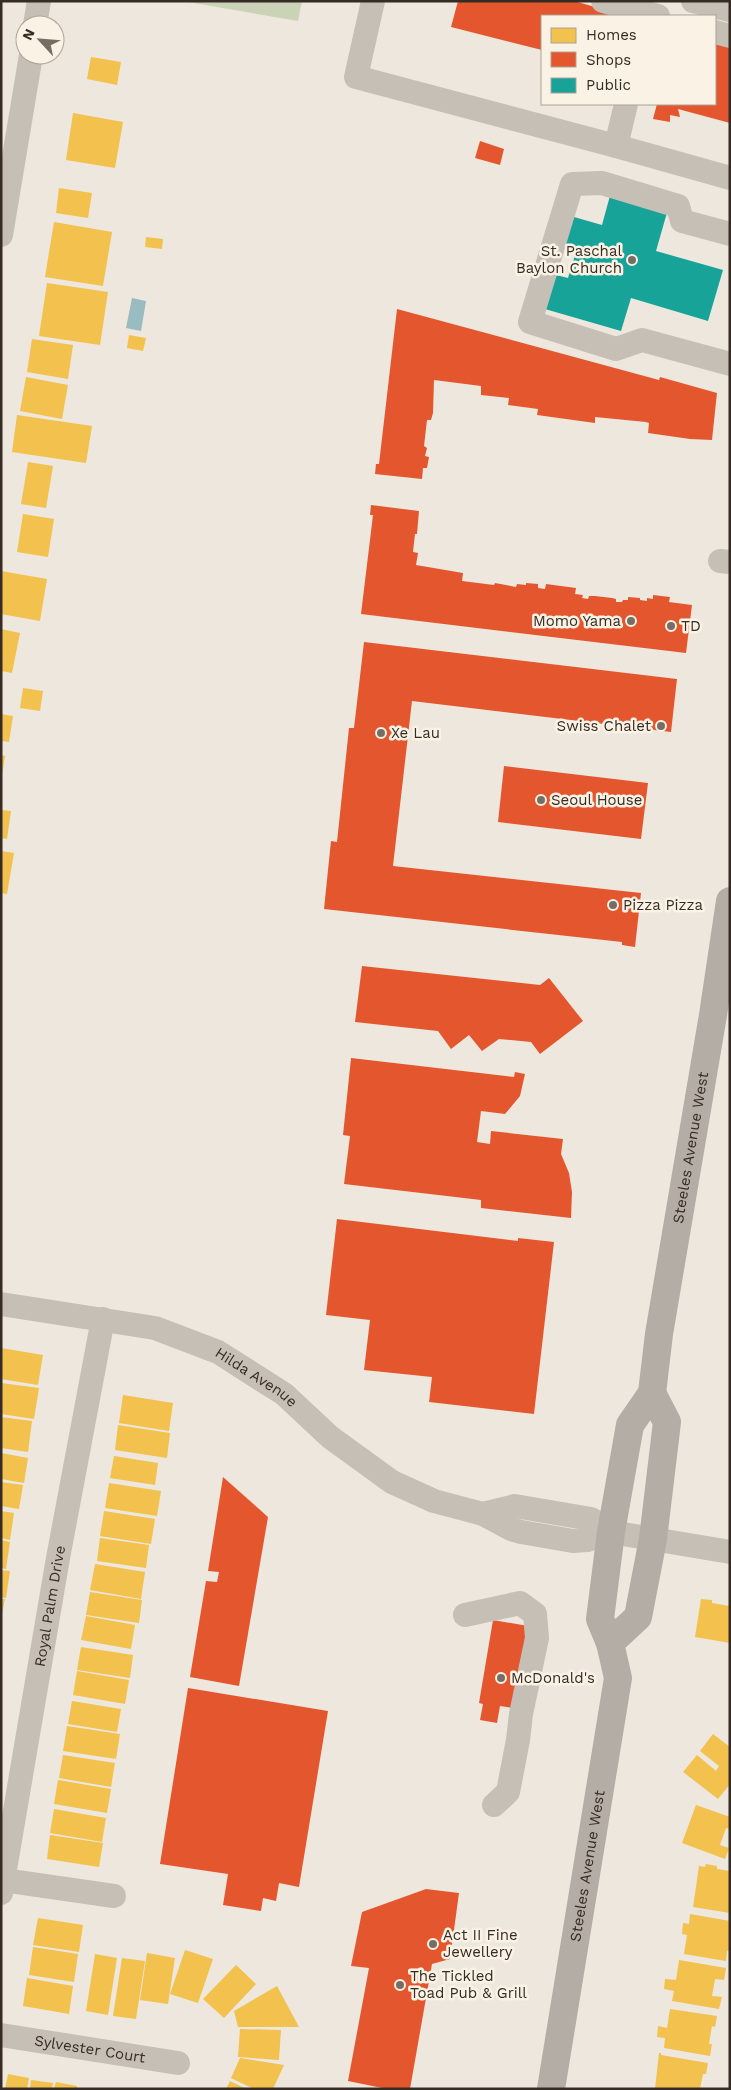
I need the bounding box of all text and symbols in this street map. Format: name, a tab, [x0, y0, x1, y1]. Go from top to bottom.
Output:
north arrow	[15, 15, 65, 65]
legend	[541, 15, 716, 105]
text: N	[19, 26, 38, 42]
text: Homes	[586, 26, 637, 44]
text: Shops	[586, 51, 631, 69]
text: Public	[586, 76, 631, 94]
place label: St. Paschal Baylon Church	[516, 242, 622, 277]
marker: St. Paschal Baylon Church	[626, 254, 638, 266]
place label: Momo Yama	[533, 612, 621, 630]
marker: Momo Yama	[625, 615, 637, 627]
place label: TD	[681, 617, 701, 635]
marker: TD	[665, 620, 677, 632]
place label: Swiss Chalet	[557, 717, 652, 735]
marker: Swiss Chalet	[655, 720, 667, 732]
place label: Xe Lau	[391, 724, 440, 742]
marker: Xe Lau	[375, 727, 387, 739]
place label: Seoul House	[551, 791, 642, 809]
marker: Seoul House	[535, 794, 547, 806]
place label: Pizza Pizza	[623, 896, 704, 914]
marker: Pizza Pizza	[607, 899, 619, 911]
street label: Steeles Avenue West	[669, 1070, 712, 1225]
street label: Hilda Avenue	[212, 1344, 301, 1411]
street label: Royal Palm Drive	[31, 1544, 69, 1668]
place label: McDonald's	[511, 1669, 595, 1687]
marker: McDonald's	[495, 1672, 507, 1684]
street label: Steeles Avenue West	[566, 1788, 609, 1943]
place label: Act II Fine Jewellery	[443, 1926, 518, 1961]
marker: Act II Fine Jewellery	[427, 1938, 439, 1950]
place label: The Tickled Toad Pub & Grill	[410, 1967, 527, 2002]
marker: The Tickled Toad Pub & Grill	[394, 1979, 406, 1991]
street label: Sylvester Court	[33, 2031, 147, 2067]

